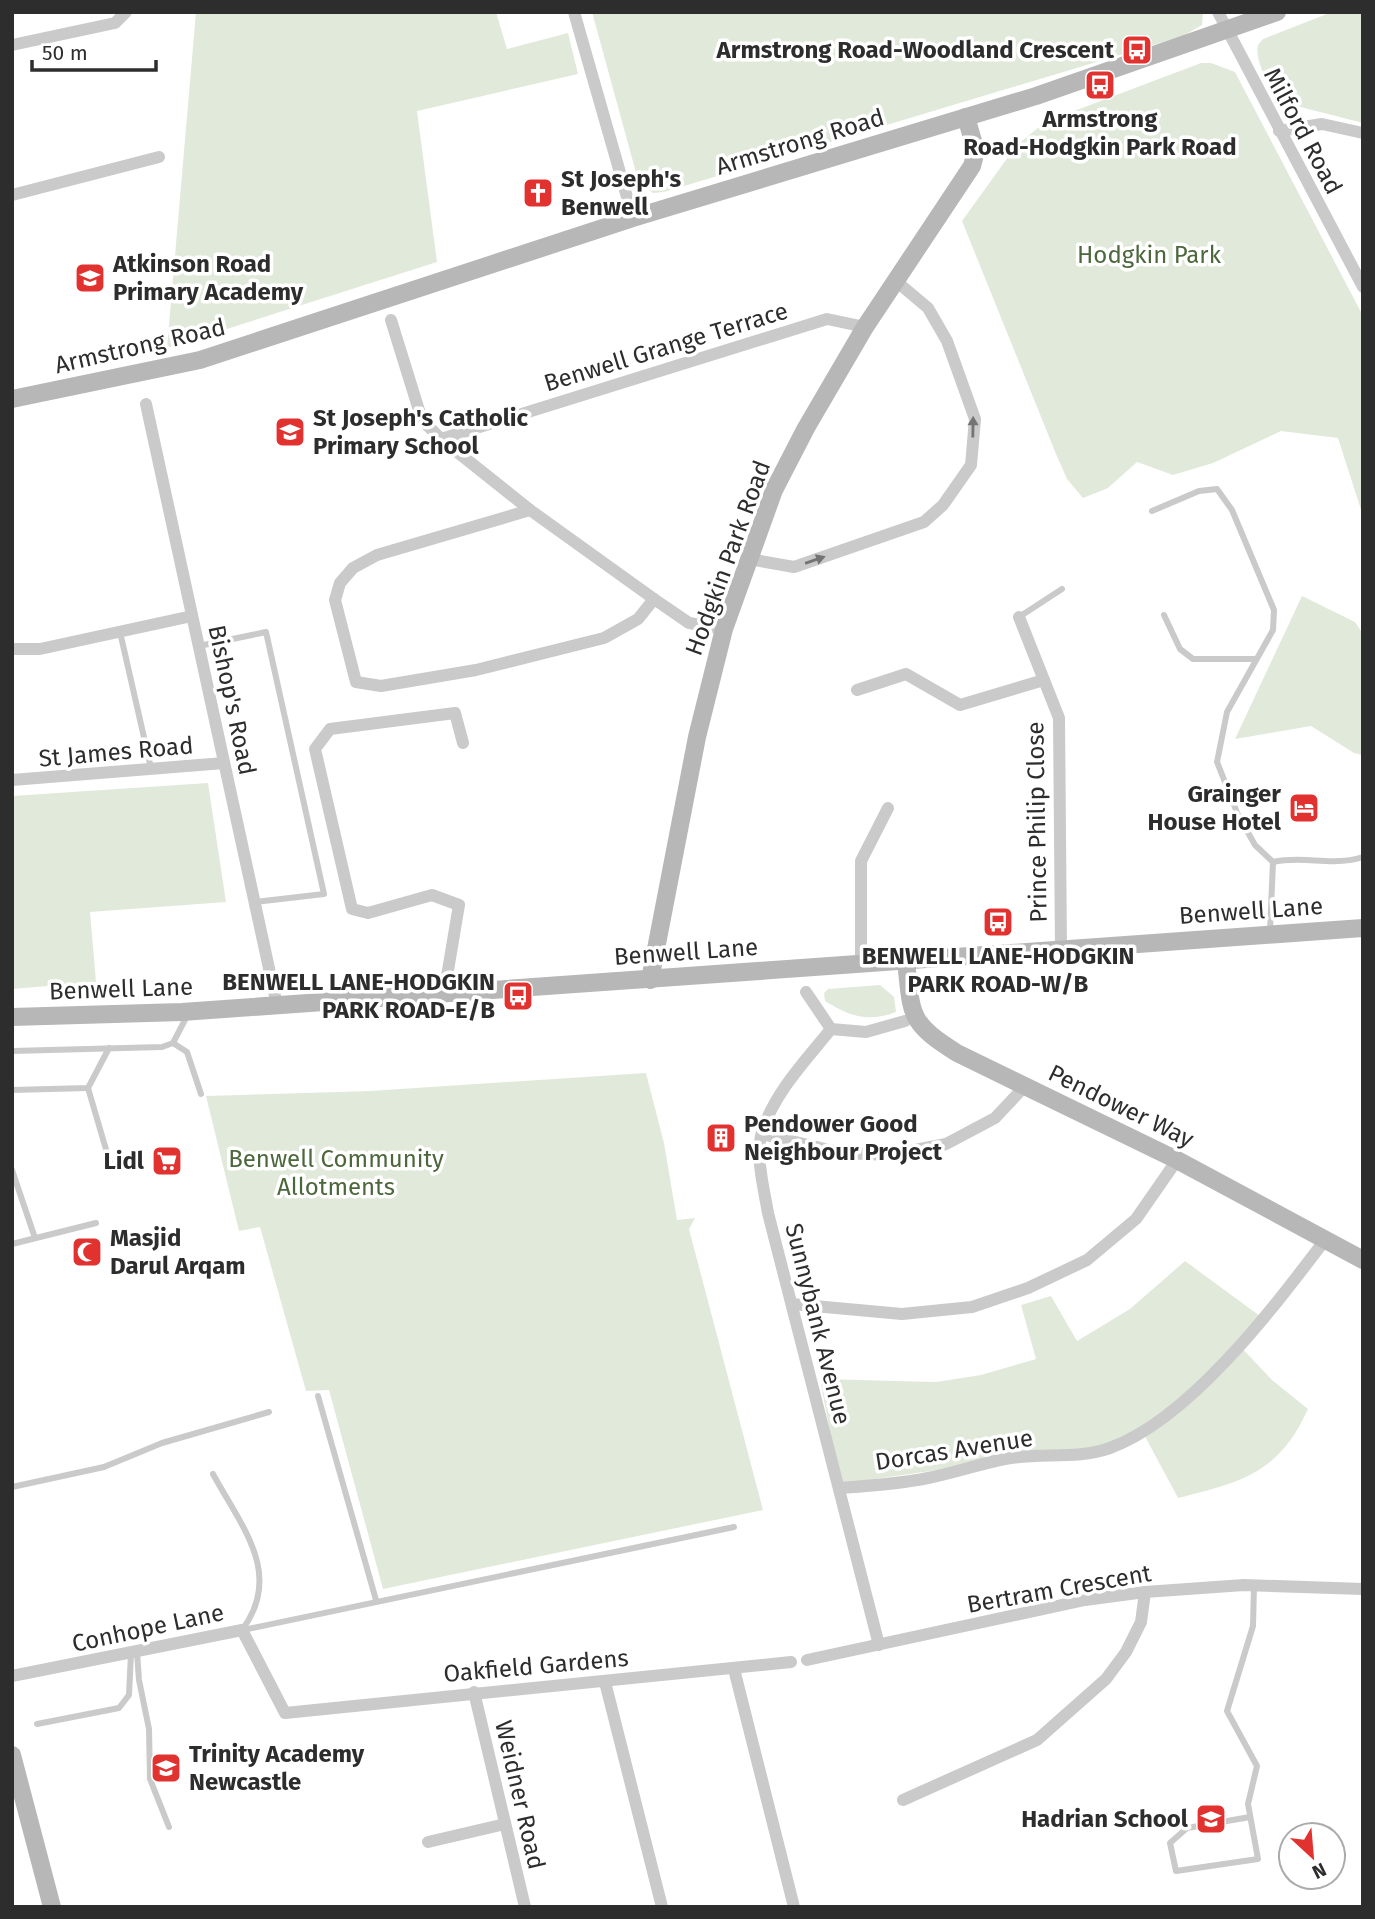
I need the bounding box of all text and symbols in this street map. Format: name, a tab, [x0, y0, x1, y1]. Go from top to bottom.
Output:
scale bar	[32, 28, 156, 72]
bus stop icon: Armstrong Road-Woodland Crescent	[1120, 33, 1154, 67]
place label: Armstrong Road-Woodland Crescent	[716, 36, 1115, 64]
text: 50 m	[42, 40, 88, 66]
street label: Milford Road	[1258, 63, 1348, 199]
bus stop icon: Armstrong Road-Hodgkin Park Road	[1083, 68, 1117, 102]
street label: Armstrong Road	[713, 103, 887, 181]
place label: Armstrong Road-Hodgkin Park Road	[963, 105, 1237, 161]
place label: St Joseph's Benwell	[561, 165, 682, 221]
church icon: St Joseph's Benwell	[521, 176, 555, 210]
park label: Hodgkin Park	[1077, 241, 1222, 269]
place label: Atkinson Road Primary Academy	[112, 250, 304, 306]
school or university icon: Atkinson Road Primary Academy	[73, 261, 107, 295]
street label: Benwell Grange Terrace	[541, 297, 791, 397]
street label: Armstrong Road	[52, 313, 228, 379]
place label: St Joseph's Catholic Primary School	[313, 404, 529, 460]
school or university icon: St Joseph's Catholic Primary School	[273, 415, 307, 449]
one-way arrow	[968, 416, 979, 438]
street label: Hodgkin Park Road	[680, 457, 776, 659]
one-way arrow	[805, 554, 826, 565]
street label: Bishop's Road	[202, 622, 262, 778]
street label: Prince Philip Close	[1021, 721, 1053, 923]
street label: St James Road	[38, 731, 194, 773]
place label: Grainger House Hotel	[1148, 780, 1282, 836]
hotel icon: Grainger House Hotel	[1287, 791, 1321, 825]
street label: Benwell Lane	[1178, 892, 1324, 930]
bus stop icon: BENWELL LANE-HODGKIN PARK ROAD-W/B	[981, 905, 1015, 939]
street label: Benwell Lane	[613, 933, 759, 971]
place label: BENWELL LANE-HODGKIN PARK ROAD-W/B	[862, 942, 1134, 998]
place label: BENWELL LANE-HODGKIN PARK ROAD-E/B	[222, 968, 495, 1024]
street label: Benwell Lane	[48, 972, 194, 1006]
bus stop icon: BENWELL LANE-HODGKIN PARK ROAD-E/B	[501, 979, 535, 1013]
street label: Pendower Way	[1044, 1059, 1198, 1153]
place label: Pendower Good Neighbour Project	[744, 1110, 943, 1166]
building icon: Pendower Good Neighbour Project	[704, 1121, 738, 1155]
supermarket icon: Lidl	[150, 1144, 184, 1178]
park label: Benwell Community Allotments	[228, 1145, 444, 1201]
place label: Lidl	[103, 1147, 145, 1175]
street label: Sunnybank Avenue	[779, 1221, 857, 1427]
place label: Masjid Darul Arqam	[110, 1224, 246, 1280]
mosque icon: Masjid Darul Arqam	[70, 1235, 104, 1269]
street label: Dorcas Avenue	[873, 1424, 1035, 1476]
street label: Bertram Crescent	[965, 1559, 1154, 1619]
street label: Conhope Lane	[69, 1598, 227, 1658]
street label: Oakfield Gardens	[442, 1644, 630, 1688]
street label: Weidner Road	[489, 1718, 551, 1872]
place label: Trinity Academy Newcastle	[189, 1740, 365, 1796]
school or university icon: Trinity Academy Newcastle	[149, 1751, 183, 1785]
school or university icon: Hadrian School	[1194, 1802, 1228, 1836]
place label: Hadrian School	[1021, 1805, 1189, 1833]
north arrow	[1277, 1821, 1347, 1891]
text: N	[1309, 1858, 1330, 1884]

